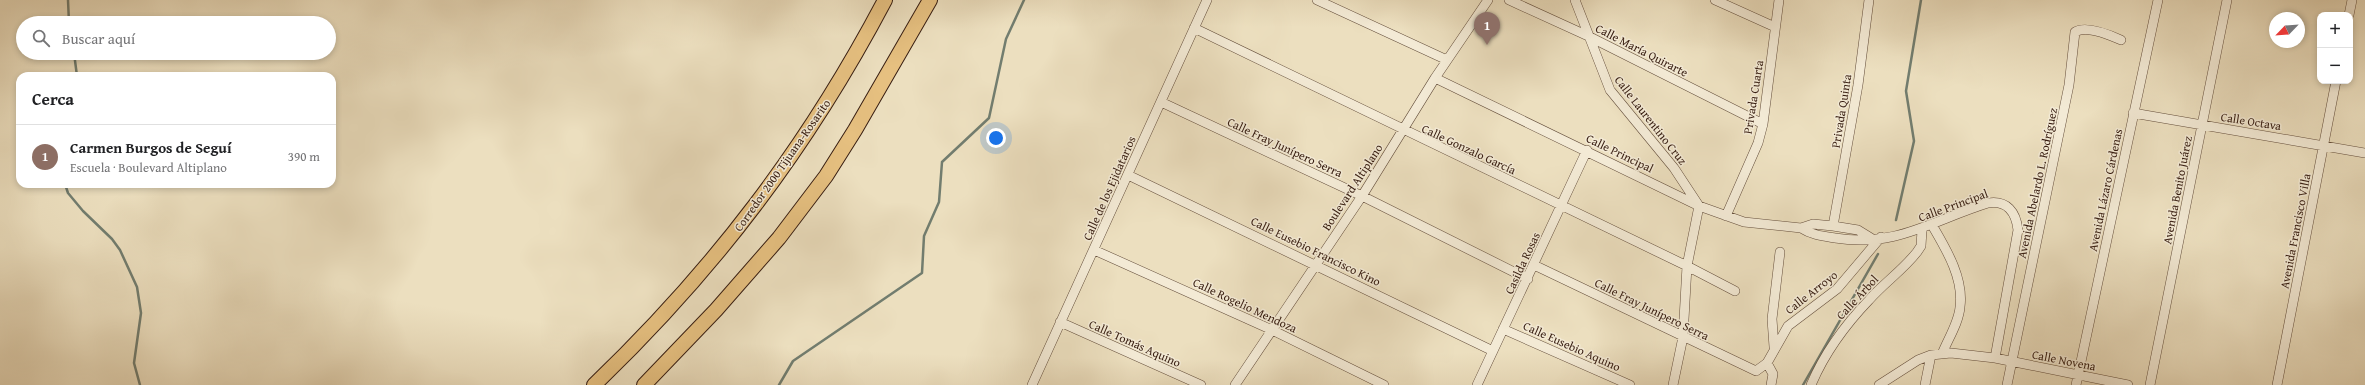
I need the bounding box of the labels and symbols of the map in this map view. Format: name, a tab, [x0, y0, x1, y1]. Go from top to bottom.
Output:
pin: 1	[1474, 12, 1500, 45]
north arrow	[2269, 12, 2305, 48]
street label: Calle María Quirarte	[1593, 19, 1692, 81]
street label: Privada Cuarta	[1739, 59, 1767, 135]
street label: Calle Laurentino Cruz	[1611, 72, 1691, 168]
street label: Privada Quinta	[1827, 72, 1855, 149]
street label: Corredor 2000 Tijuana-Rosarito	[730, 95, 834, 235]
street label: Avenida Abelardo L. Rodríguez	[2013, 106, 2061, 260]
street label: Calle Octava	[2220, 108, 2283, 134]
street label: Calle Fray Junípero Serra	[1225, 113, 1346, 181]
street label: Calle Gonzalo García	[1419, 120, 1519, 178]
street label: Avenida Lázaro Cárdenas	[2084, 127, 2126, 253]
your location	[986, 128, 1006, 148]
street label: Calle Principal	[1584, 129, 1657, 177]
street label: Calle de los Ejidatarios	[1078, 133, 1140, 243]
street label: Avenida Benito Juárez	[2158, 134, 2196, 246]
street label: Boulevard Altiplano	[1318, 140, 1386, 234]
street label: Avenida Francisco Villa	[2275, 172, 2315, 290]
street label: Calle Principal	[1916, 184, 1991, 225]
street label: Calle Eusebio Francisco Kino	[1248, 212, 1384, 290]
street label: Casilda Rosas	[1500, 229, 1544, 297]
street label: Calle Arroyo	[1781, 266, 1841, 318]
street label: Calle Árbol	[1832, 271, 1882, 323]
street label: Calle Rogelio Mendoza	[1190, 273, 1300, 337]
street label: Calle Fray Junípero Serra	[1592, 274, 1712, 344]
street label: Calle Tomás Aquino	[1086, 315, 1184, 371]
street label: Calle Eusebio Aquino	[1521, 317, 1623, 375]
street label: Calle Novena	[2031, 345, 2098, 375]

